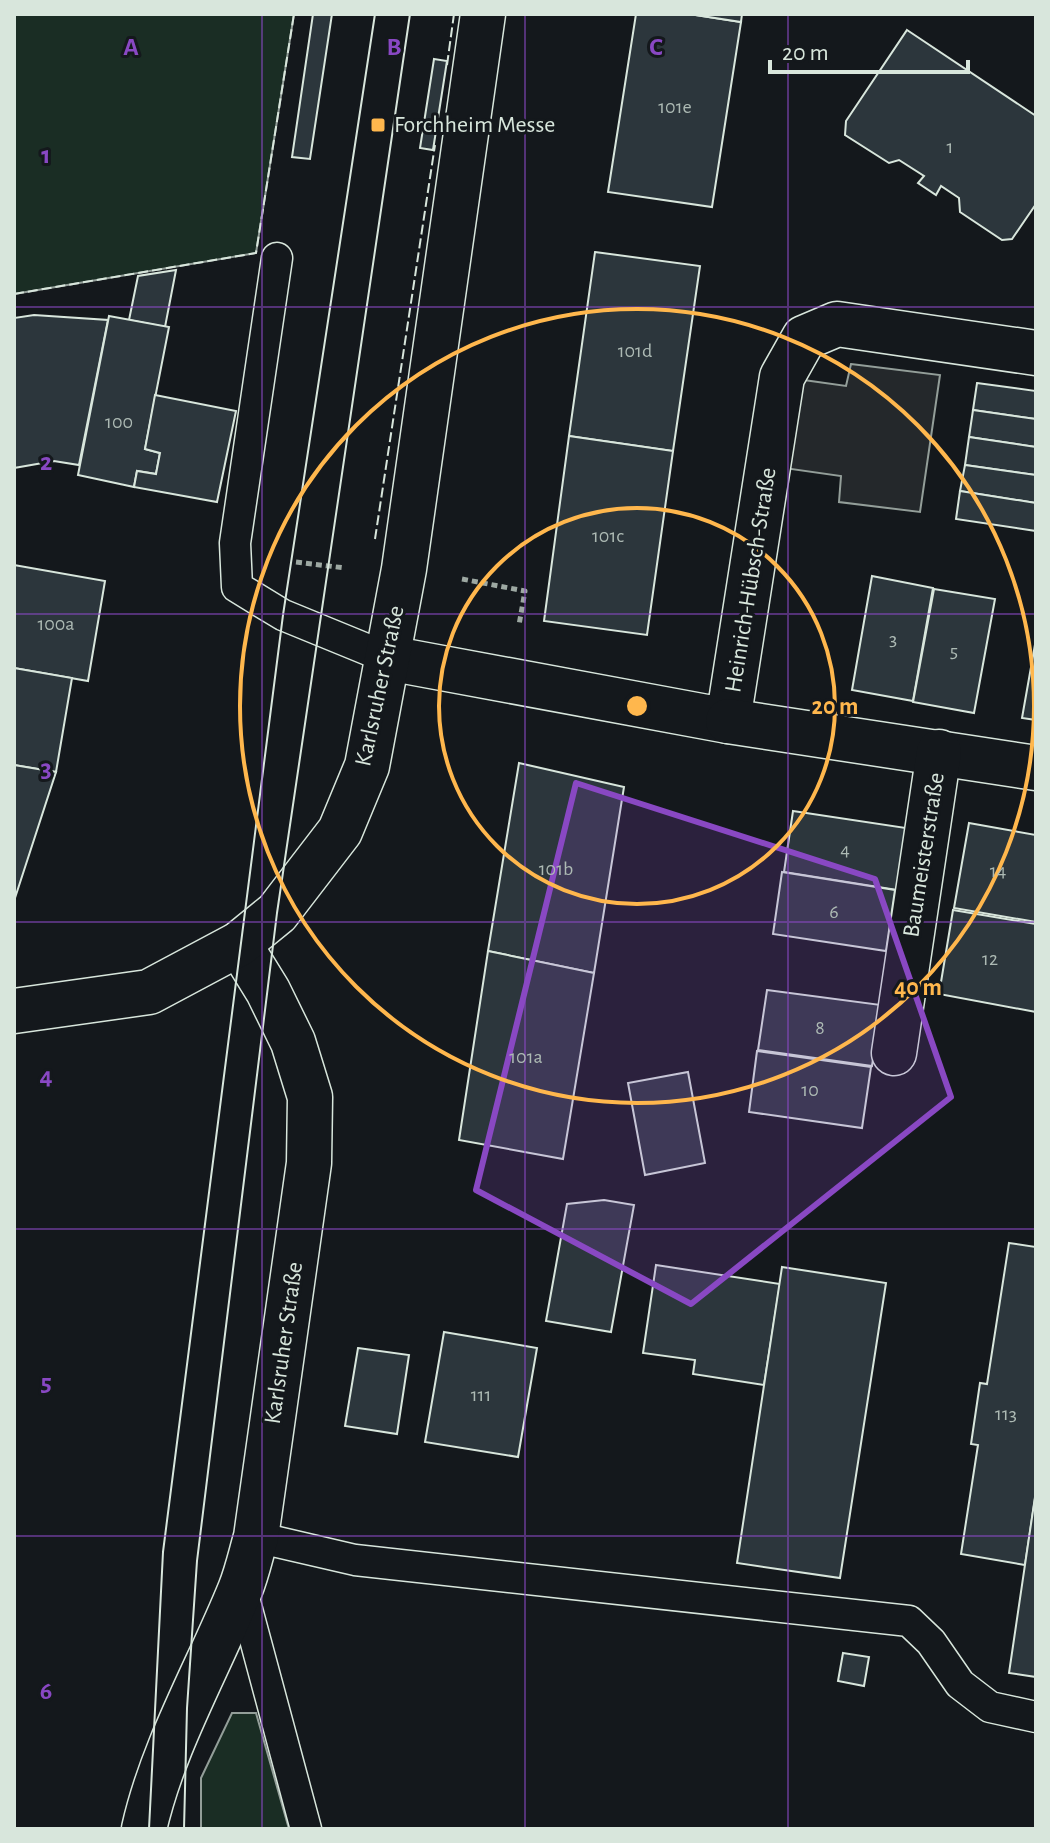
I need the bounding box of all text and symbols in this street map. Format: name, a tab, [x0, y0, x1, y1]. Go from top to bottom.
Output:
scale bar	[770, 24, 968, 74]
text: A	[123, 34, 139, 60]
text: B	[386, 34, 402, 60]
text: C	[649, 34, 663, 60]
text: 20 m	[782, 41, 829, 65]
house number: 101e	[658, 97, 692, 117]
place label: Forchheim Messe	[394, 113, 555, 137]
marker: Forchheim Messe	[369, 116, 387, 134]
house number: 1	[947, 137, 953, 157]
text: 1	[41, 142, 51, 168]
house number: 101d	[618, 341, 652, 361]
house number: 100	[105, 412, 133, 432]
text: 2	[40, 449, 52, 475]
street label: Heinrich-Hübsch-Straße	[721, 466, 781, 694]
house number: 101c	[592, 526, 624, 546]
street label: Karlsruher Straße	[351, 604, 409, 768]
house number: 100a	[37, 614, 75, 634]
house number: 3	[889, 629, 897, 649]
house number: 5	[950, 641, 958, 661]
centre of rings	[623, 692, 651, 720]
text: 20 m	[812, 695, 858, 719]
text: 3	[40, 756, 52, 782]
street label: Baumeisterstraße	[899, 771, 949, 939]
house number: 4	[840, 840, 850, 860]
house number: 101b	[539, 859, 573, 879]
house number: 14	[990, 861, 1006, 881]
house number: 6	[829, 902, 839, 922]
house number: 12	[982, 949, 998, 969]
text: 40 m	[894, 976, 942, 1000]
house number: 8	[815, 1018, 825, 1038]
house number: 101a	[509, 1047, 543, 1067]
text: 4	[39, 1063, 53, 1089]
house number: 10	[801, 1080, 819, 1100]
street label: Karlsruher Straße	[261, 1260, 307, 1426]
text: 5	[40, 1370, 52, 1396]
house number: 111	[471, 1385, 491, 1405]
house number: 113	[995, 1404, 1017, 1424]
text: 6	[40, 1678, 52, 1704]

